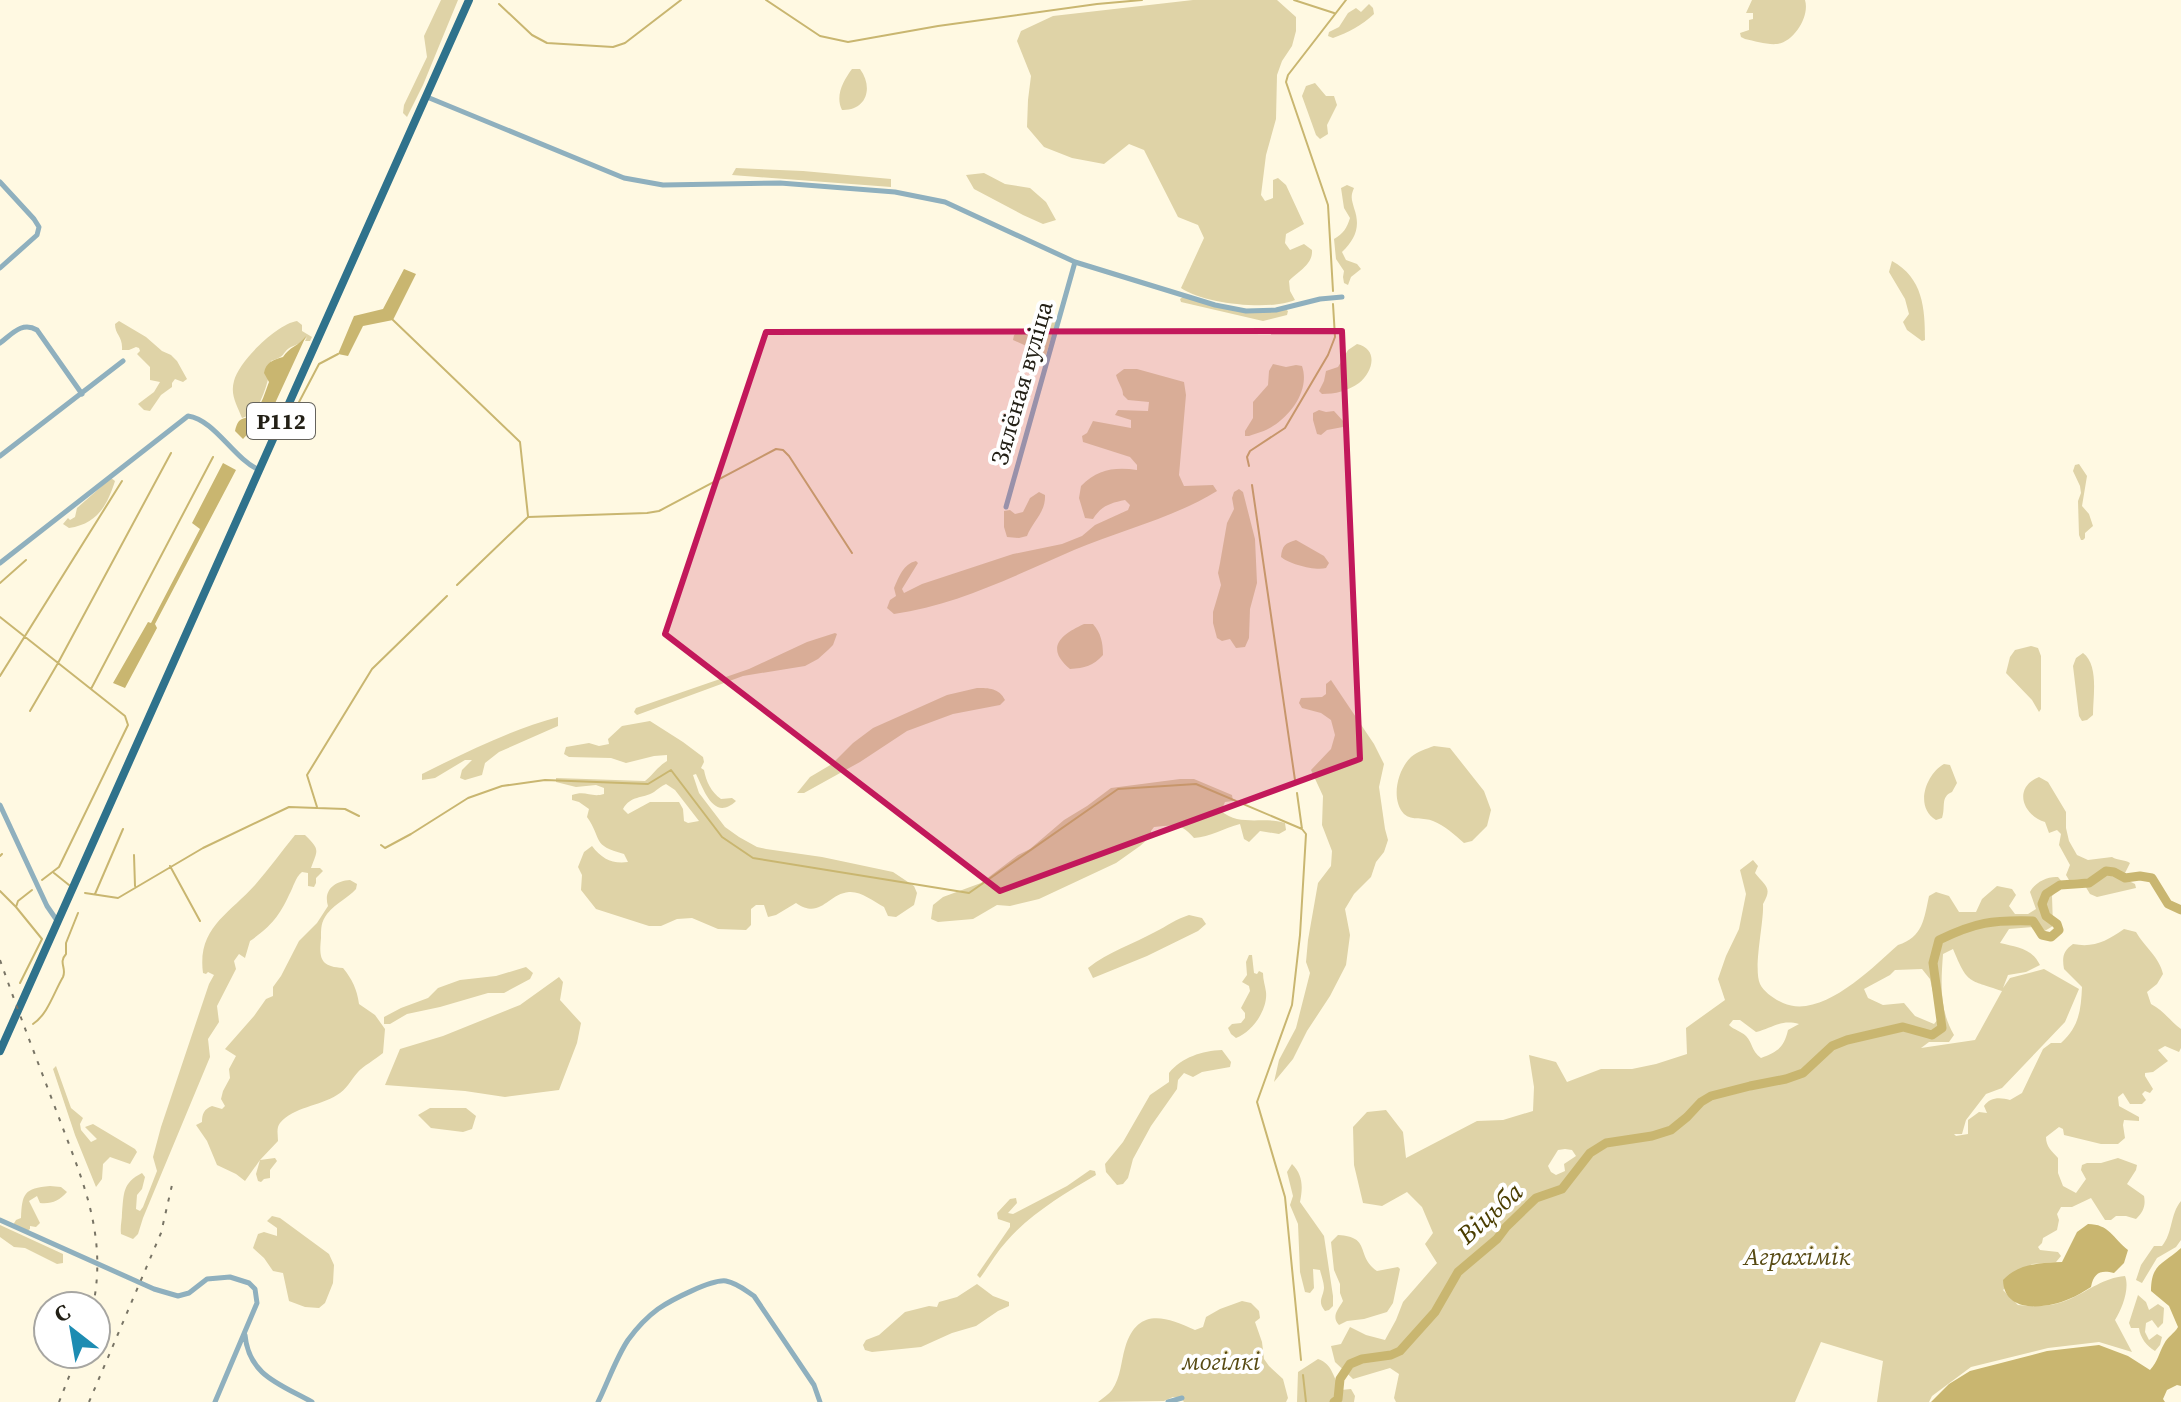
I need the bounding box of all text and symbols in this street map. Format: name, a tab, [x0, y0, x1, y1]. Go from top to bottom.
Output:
street label: Зялёная вуліца	[982, 296, 1061, 469]
road number: Р112	[247, 403, 315, 439]
water label: Віцьба	[1449, 1174, 1531, 1253]
park label: Аграхімік	[1742, 1240, 1850, 1273]
north arrow	[32, 1290, 112, 1370]
text: С	[48, 1296, 76, 1329]
park label: могілкі	[1181, 1345, 1261, 1378]

